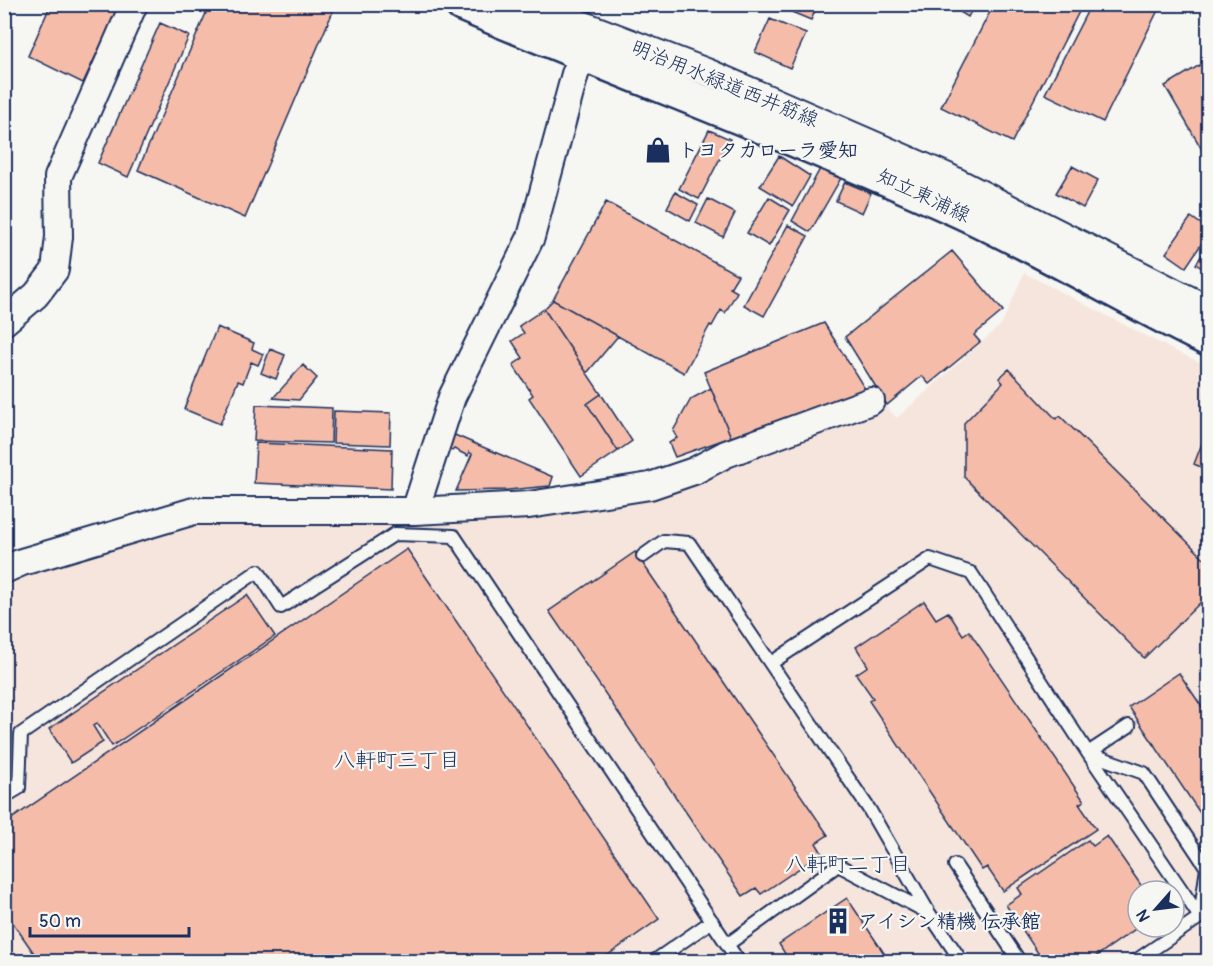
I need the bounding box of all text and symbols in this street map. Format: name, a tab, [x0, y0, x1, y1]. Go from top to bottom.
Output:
street label: 明治用水緑道西井筋線	[627, 34, 822, 133]
shop icon: トヨタカローラ愛知	[643, 135, 673, 165]
place label: トヨタカローラ愛知	[678, 138, 858, 163]
street label: 知立東浦線	[873, 163, 974, 228]
district label: 八軒町三丁目	[334, 747, 460, 774]
district label: 八軒町二丁目	[785, 851, 911, 878]
north arrow	[1126, 879, 1186, 939]
scale bar	[30, 900, 189, 938]
building icon: アイシン精機 伝承館	[823, 906, 853, 936]
text: N	[1132, 906, 1155, 925]
place label: アイシン精機 伝承館	[858, 909, 1041, 934]
text: 50 m	[39, 910, 81, 933]

